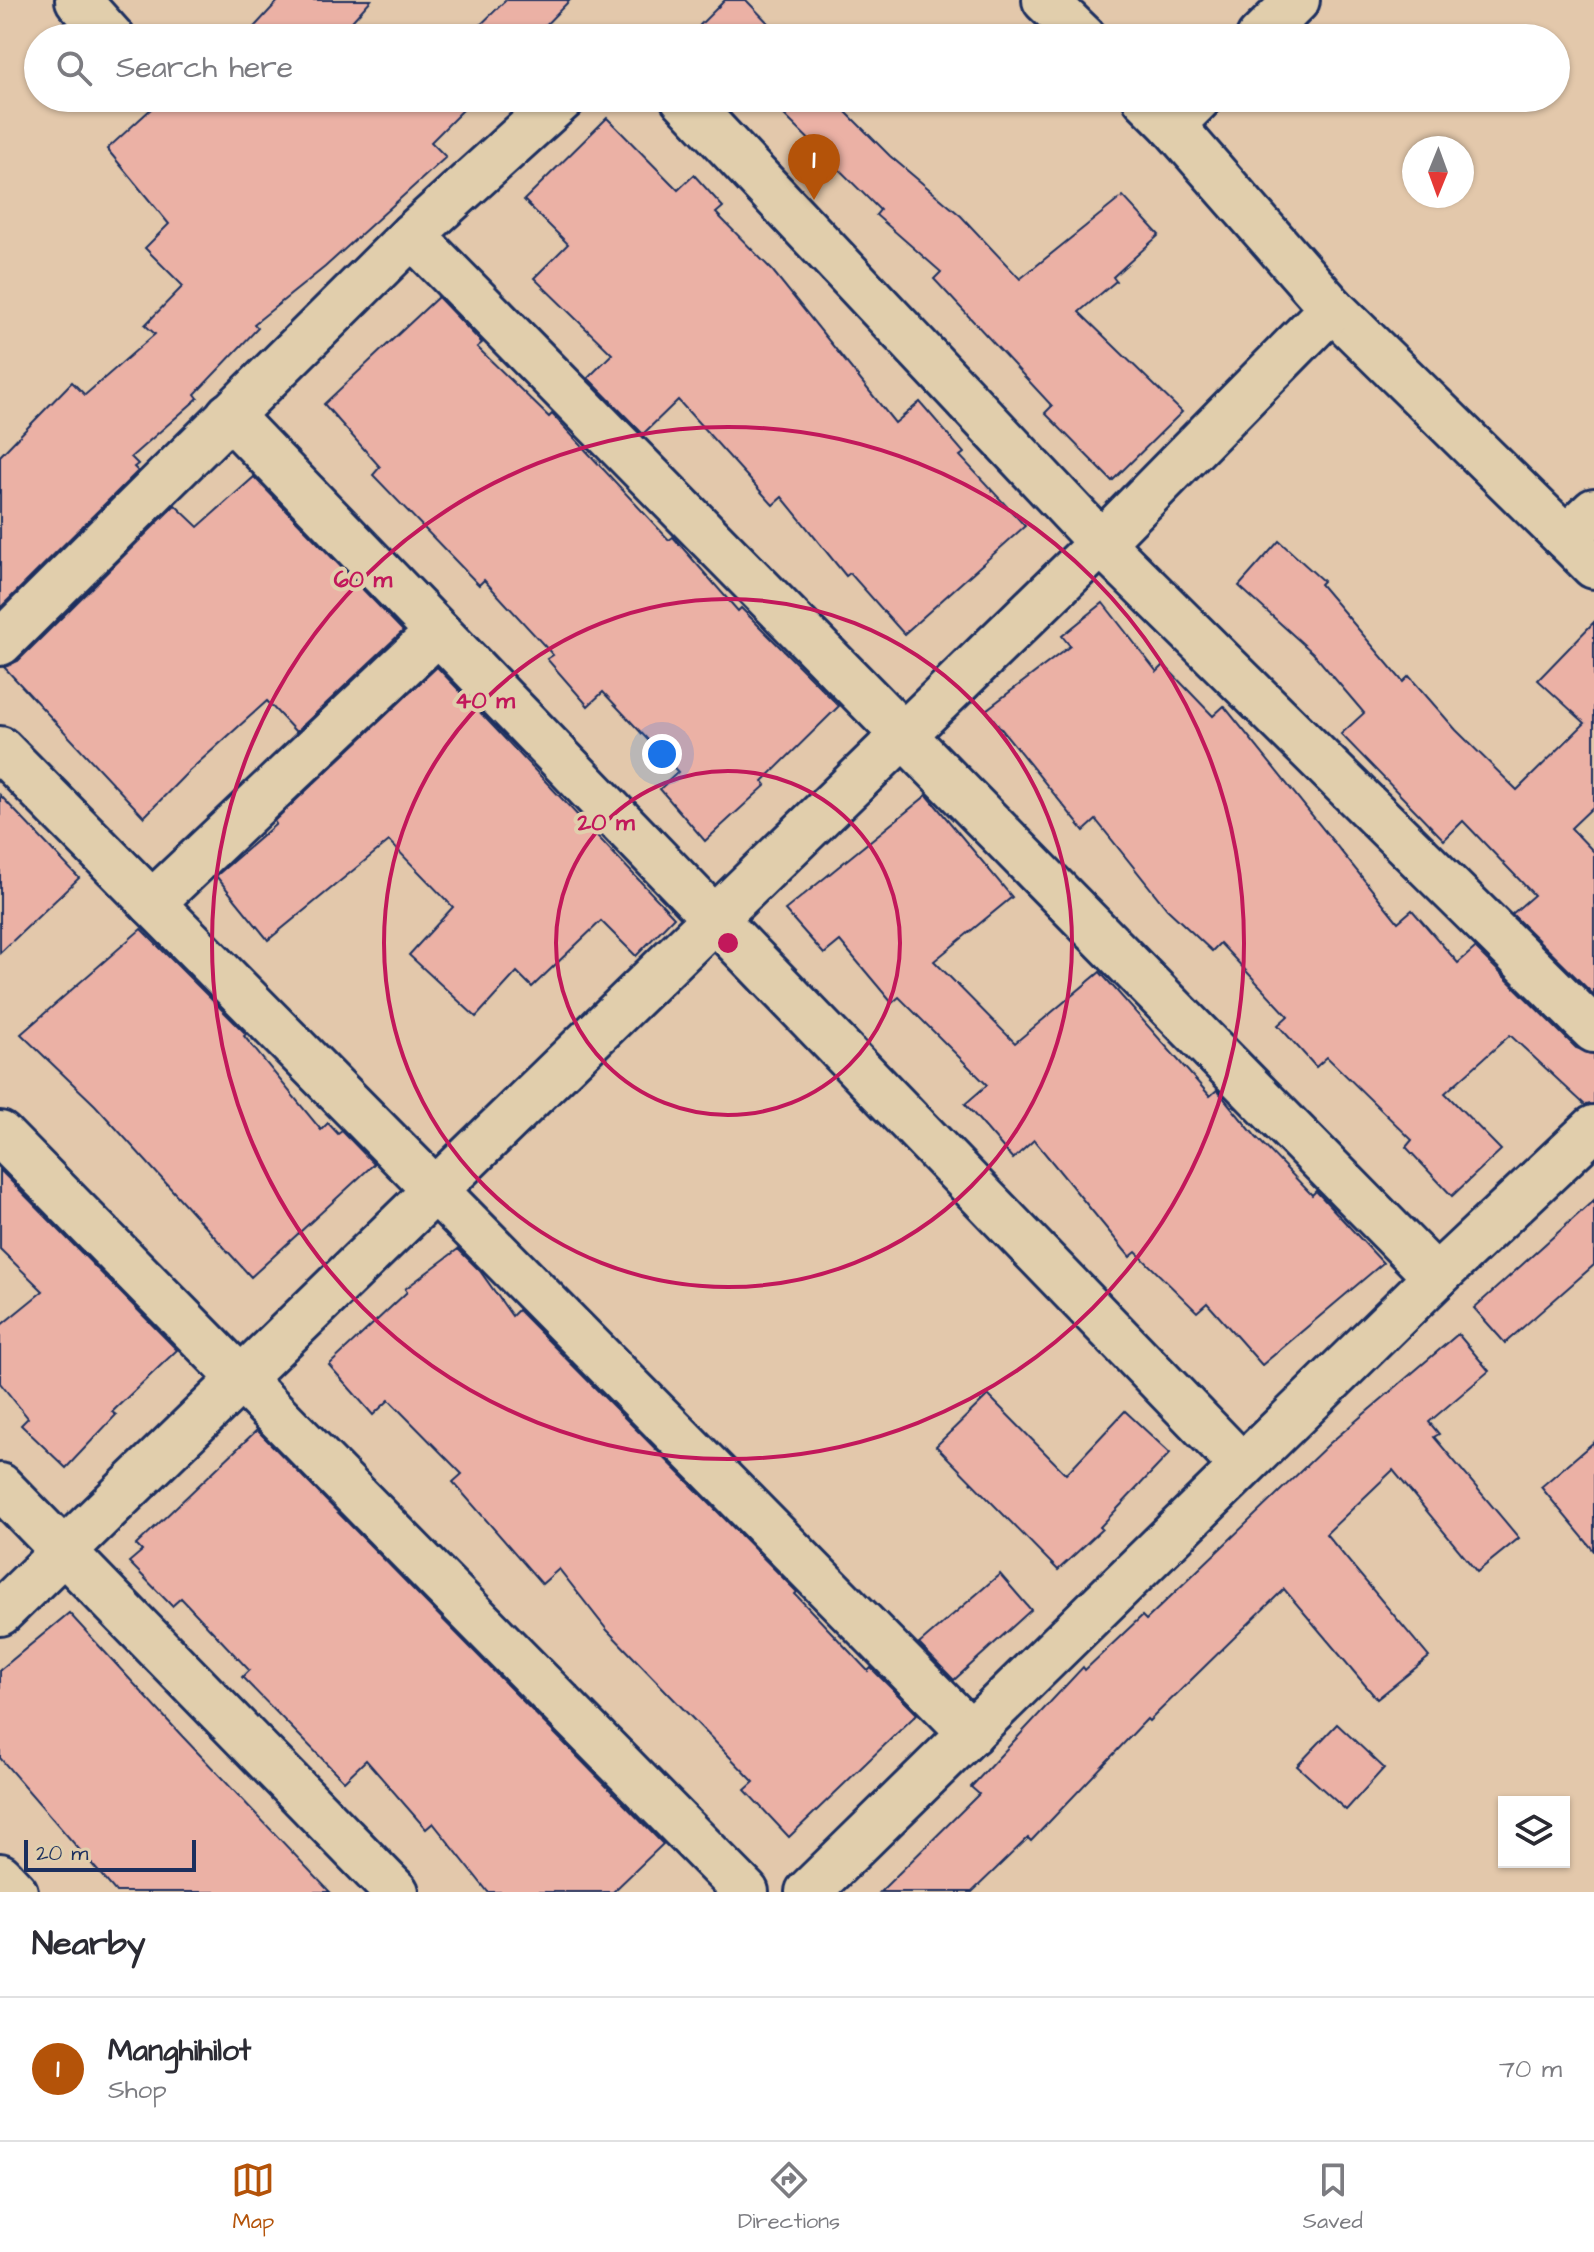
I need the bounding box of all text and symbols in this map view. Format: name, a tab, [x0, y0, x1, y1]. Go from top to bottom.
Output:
search box	[24, 24, 1570, 112]
icon: search	[52, 46, 96, 90]
text: Search here	[116, 47, 293, 89]
pin: 1	[788, 134, 840, 200]
north arrow	[1402, 136, 1474, 208]
text: 60 m	[334, 563, 393, 597]
text: 40 m	[455, 684, 515, 718]
your location	[642, 734, 682, 774]
text: 20 m	[576, 806, 635, 840]
centre of rings	[714, 929, 742, 957]
map controls	[1498, 1796, 1570, 1868]
button: layers	[1498, 1796, 1570, 1868]
scale bar	[24, 1836, 196, 1872]
text: 20 m	[36, 1838, 88, 1869]
text: Nearby	[32, 1920, 146, 1968]
text: Manghihilot	[108, 2030, 251, 2072]
text: 1	[56, 2051, 60, 2087]
text: 70 m	[1499, 2051, 1562, 2087]
text: Shop	[108, 2072, 167, 2108]
tab: Map	[231, 2158, 275, 2237]
tab: Directions	[738, 2158, 840, 2237]
tab: Saved	[1303, 2158, 1363, 2237]

